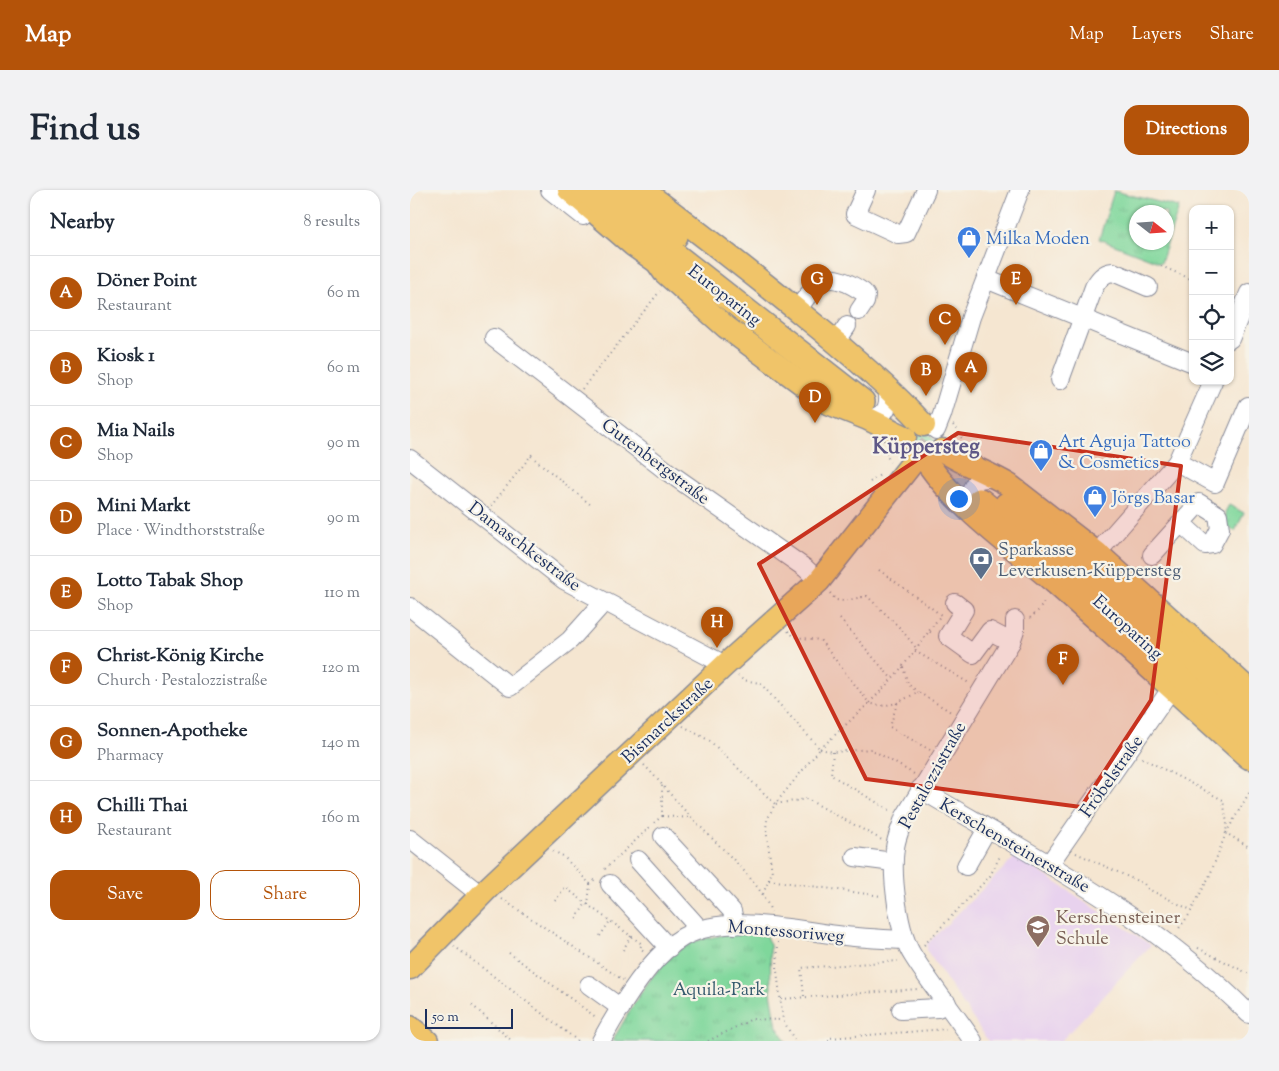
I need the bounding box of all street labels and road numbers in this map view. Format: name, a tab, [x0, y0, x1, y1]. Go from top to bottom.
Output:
street label: Europaring	[682, 260, 766, 334]
street label: Gutenbergstraße	[595, 413, 715, 512]
street label: Damaschkestraße	[462, 496, 586, 599]
street label: Europaring	[1086, 590, 1168, 667]
street label: Bismarckstraße	[617, 672, 720, 771]
street label: Pestalozzistraße	[894, 718, 974, 834]
street label: Fröbelstraße	[1075, 731, 1151, 824]
street label: Kerschensteinerstraße	[934, 793, 1094, 901]
street label: Montessoriweg	[726, 915, 845, 951]

